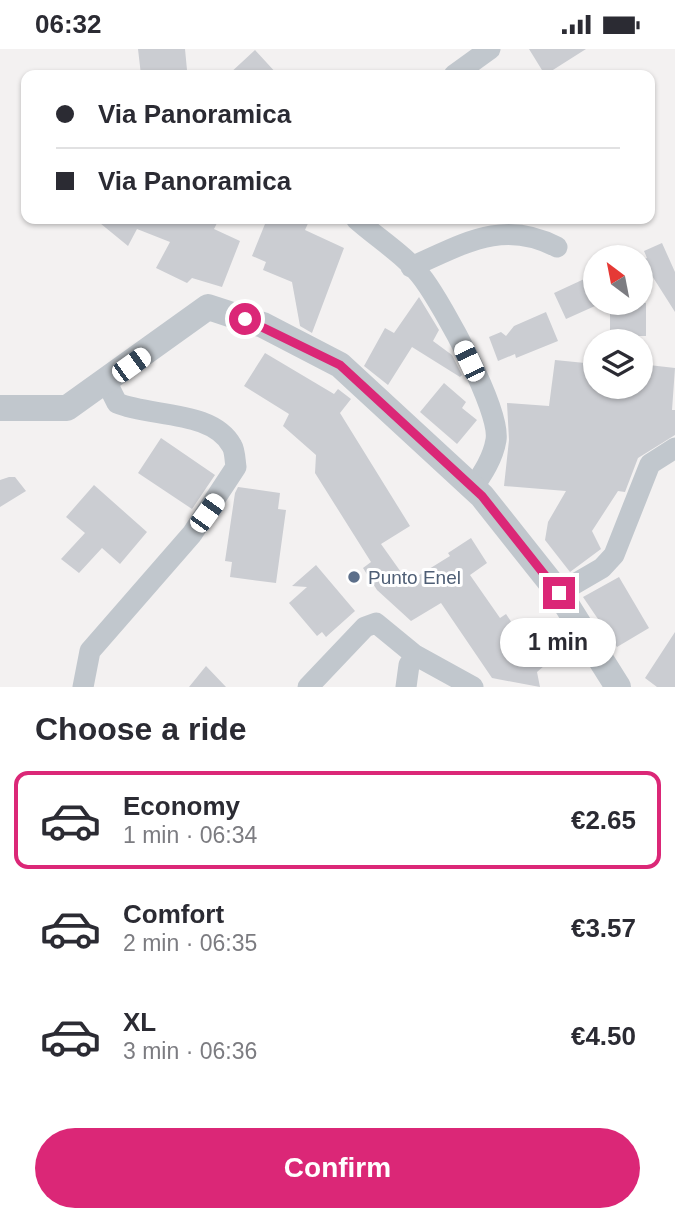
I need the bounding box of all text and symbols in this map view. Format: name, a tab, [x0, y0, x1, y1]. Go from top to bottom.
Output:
text: 06:32	[35, 9, 102, 39]
text: Via Panoramica	[98, 99, 291, 129]
text: Via Panoramica	[98, 166, 291, 196]
north arrow	[583, 245, 653, 315]
map controls	[583, 245, 653, 399]
route start	[229, 303, 261, 335]
button: layers	[583, 329, 653, 399]
car	[451, 338, 488, 384]
car	[108, 344, 155, 386]
car	[187, 490, 228, 536]
place label: Punto Enel	[368, 567, 461, 588]
marker: Punto Enel	[346, 569, 362, 585]
route end	[543, 577, 575, 609]
callout: 1 min	[501, 617, 617, 667]
text: 1 min	[528, 629, 588, 655]
text: Choose a ride	[35, 711, 247, 747]
icon: car	[39, 789, 102, 852]
text: Economy	[123, 791, 240, 821]
text: €2.65	[571, 805, 636, 835]
text: 1 min · 06:34	[123, 822, 257, 848]
icon: car	[39, 897, 102, 960]
text: Comfort	[123, 899, 224, 929]
text: €3.57	[571, 913, 636, 943]
text: 2 min · 06:35	[123, 930, 257, 956]
icon: car	[39, 1005, 102, 1068]
text: XL	[123, 1007, 156, 1037]
text: €4.50	[571, 1021, 636, 1051]
text: 3 min · 06:36	[123, 1038, 257, 1064]
button: Confirm	[35, 1128, 640, 1208]

